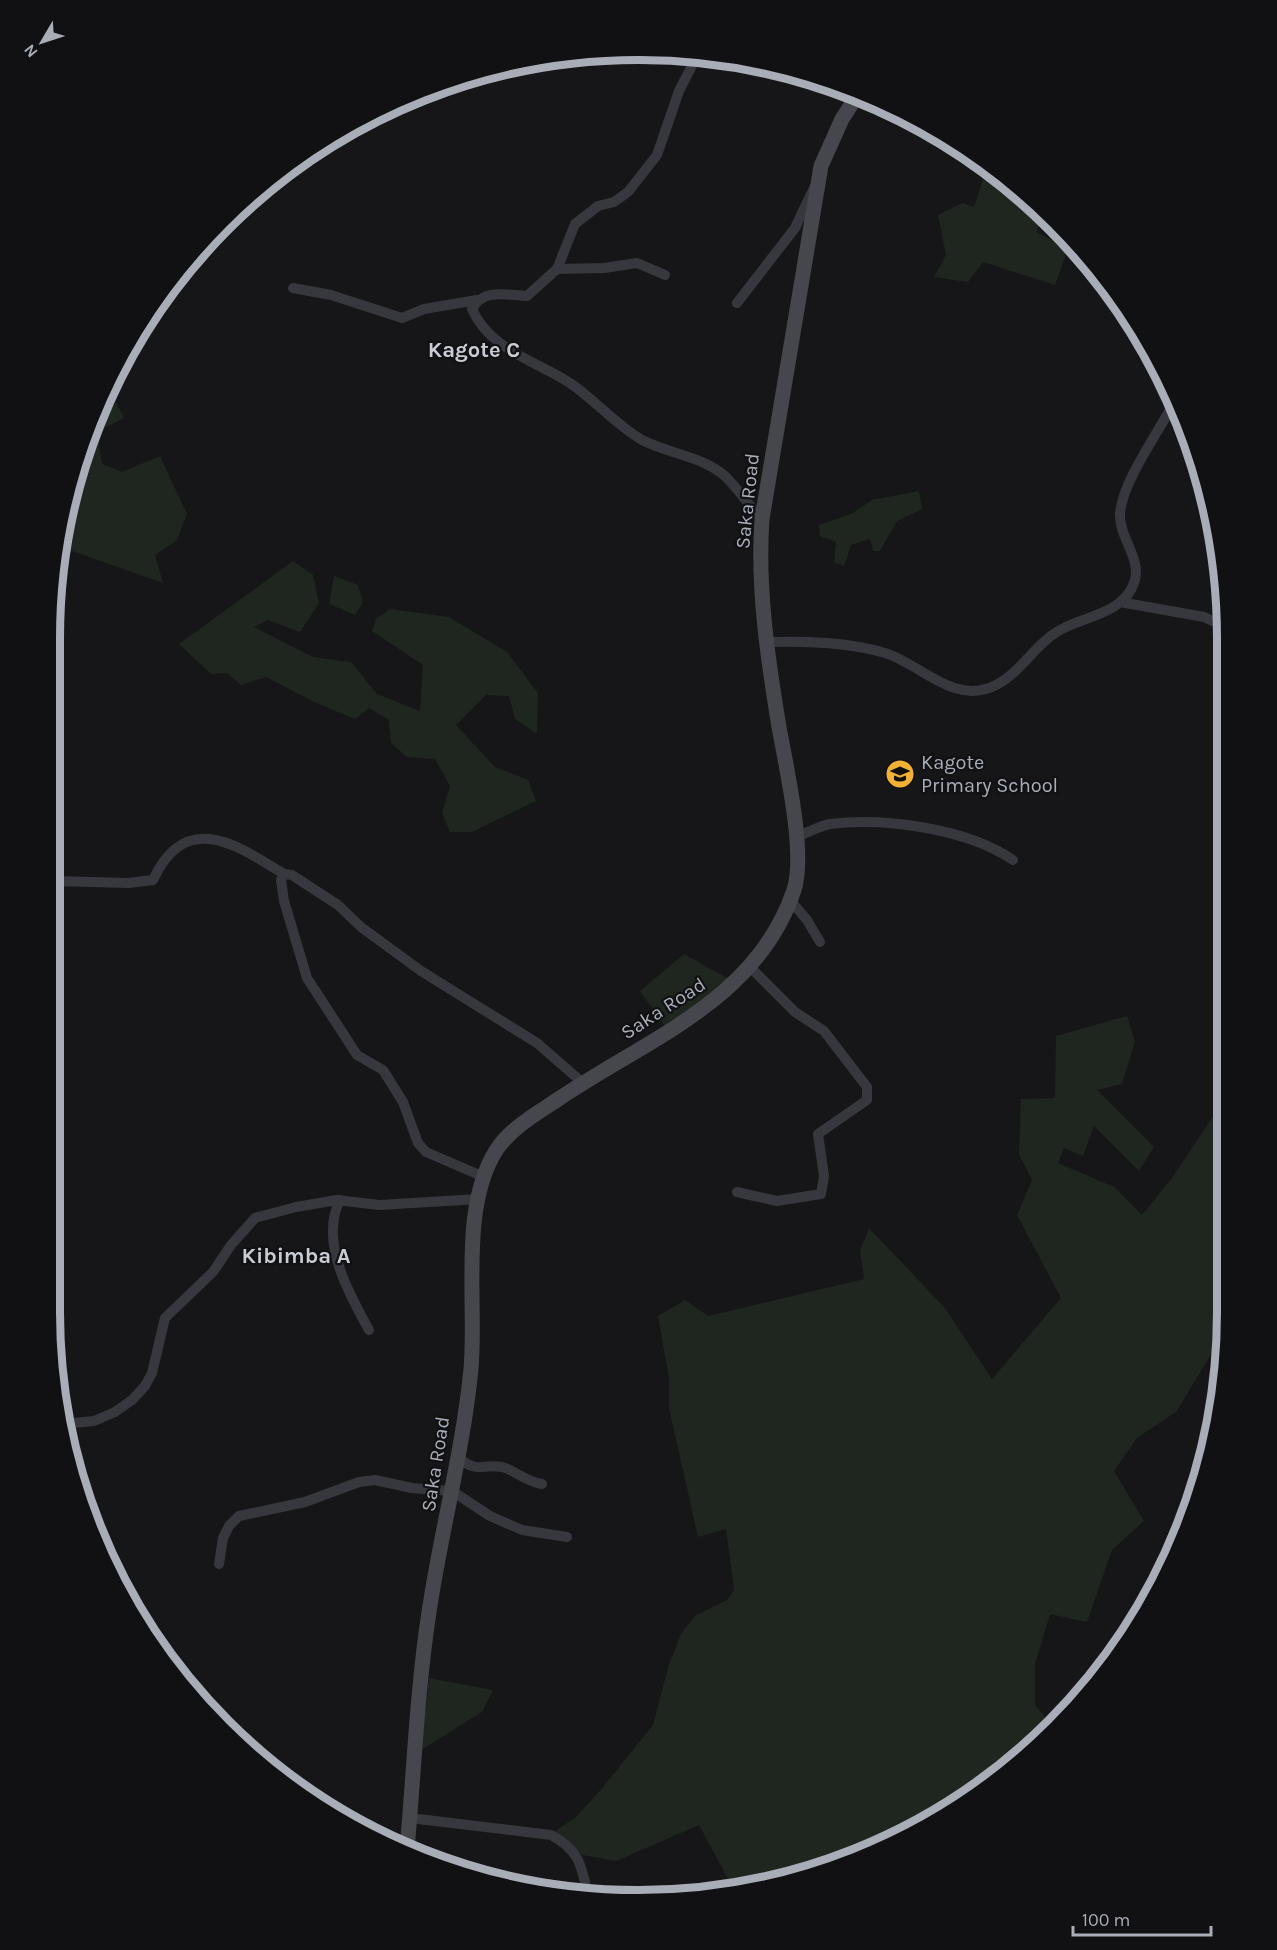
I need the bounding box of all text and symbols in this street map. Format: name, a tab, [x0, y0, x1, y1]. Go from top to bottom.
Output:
north arrow	[12, 12, 72, 72]
text: N	[20, 41, 42, 62]
district label: Kagote C	[428, 337, 520, 363]
street label: Saka Road	[731, 452, 764, 550]
place label: Kagote Primary School	[921, 751, 1058, 797]
school or university icon: Kagote Primary School	[884, 758, 916, 790]
street label: Saka Road	[617, 973, 710, 1044]
district label: Kibimba A	[242, 1243, 351, 1269]
street label: Saka Road	[417, 1415, 454, 1513]
scale bar	[1073, 1899, 1211, 1937]
text: 100 m	[1082, 1909, 1130, 1931]

